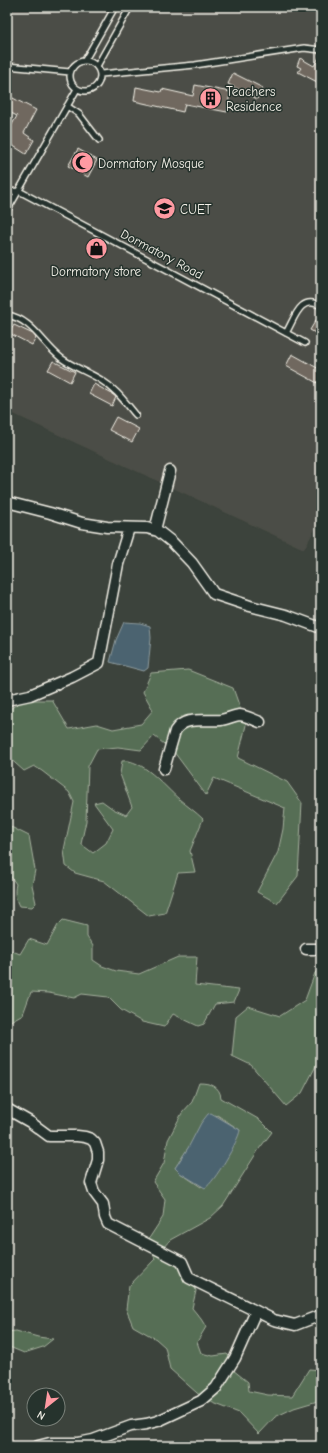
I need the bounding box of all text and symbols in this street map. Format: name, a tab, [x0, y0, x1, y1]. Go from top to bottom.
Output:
place label: Teachers Residence	[226, 84, 282, 114]
building icon: Teachers Residence	[198, 85, 224, 111]
mosque icon: Dormatory Mosque	[70, 150, 96, 176]
place label: Dormatory Mosque	[98, 156, 205, 171]
school or university icon: CUET	[151, 196, 177, 222]
place label: CUET	[180, 202, 212, 217]
street label: Dormatory Road	[118, 226, 206, 282]
shop icon: Dormatory store	[83, 236, 109, 262]
place label: Dormatory store	[51, 264, 142, 279]
north arrow	[26, 1387, 66, 1427]
text: N	[35, 1408, 48, 1423]

